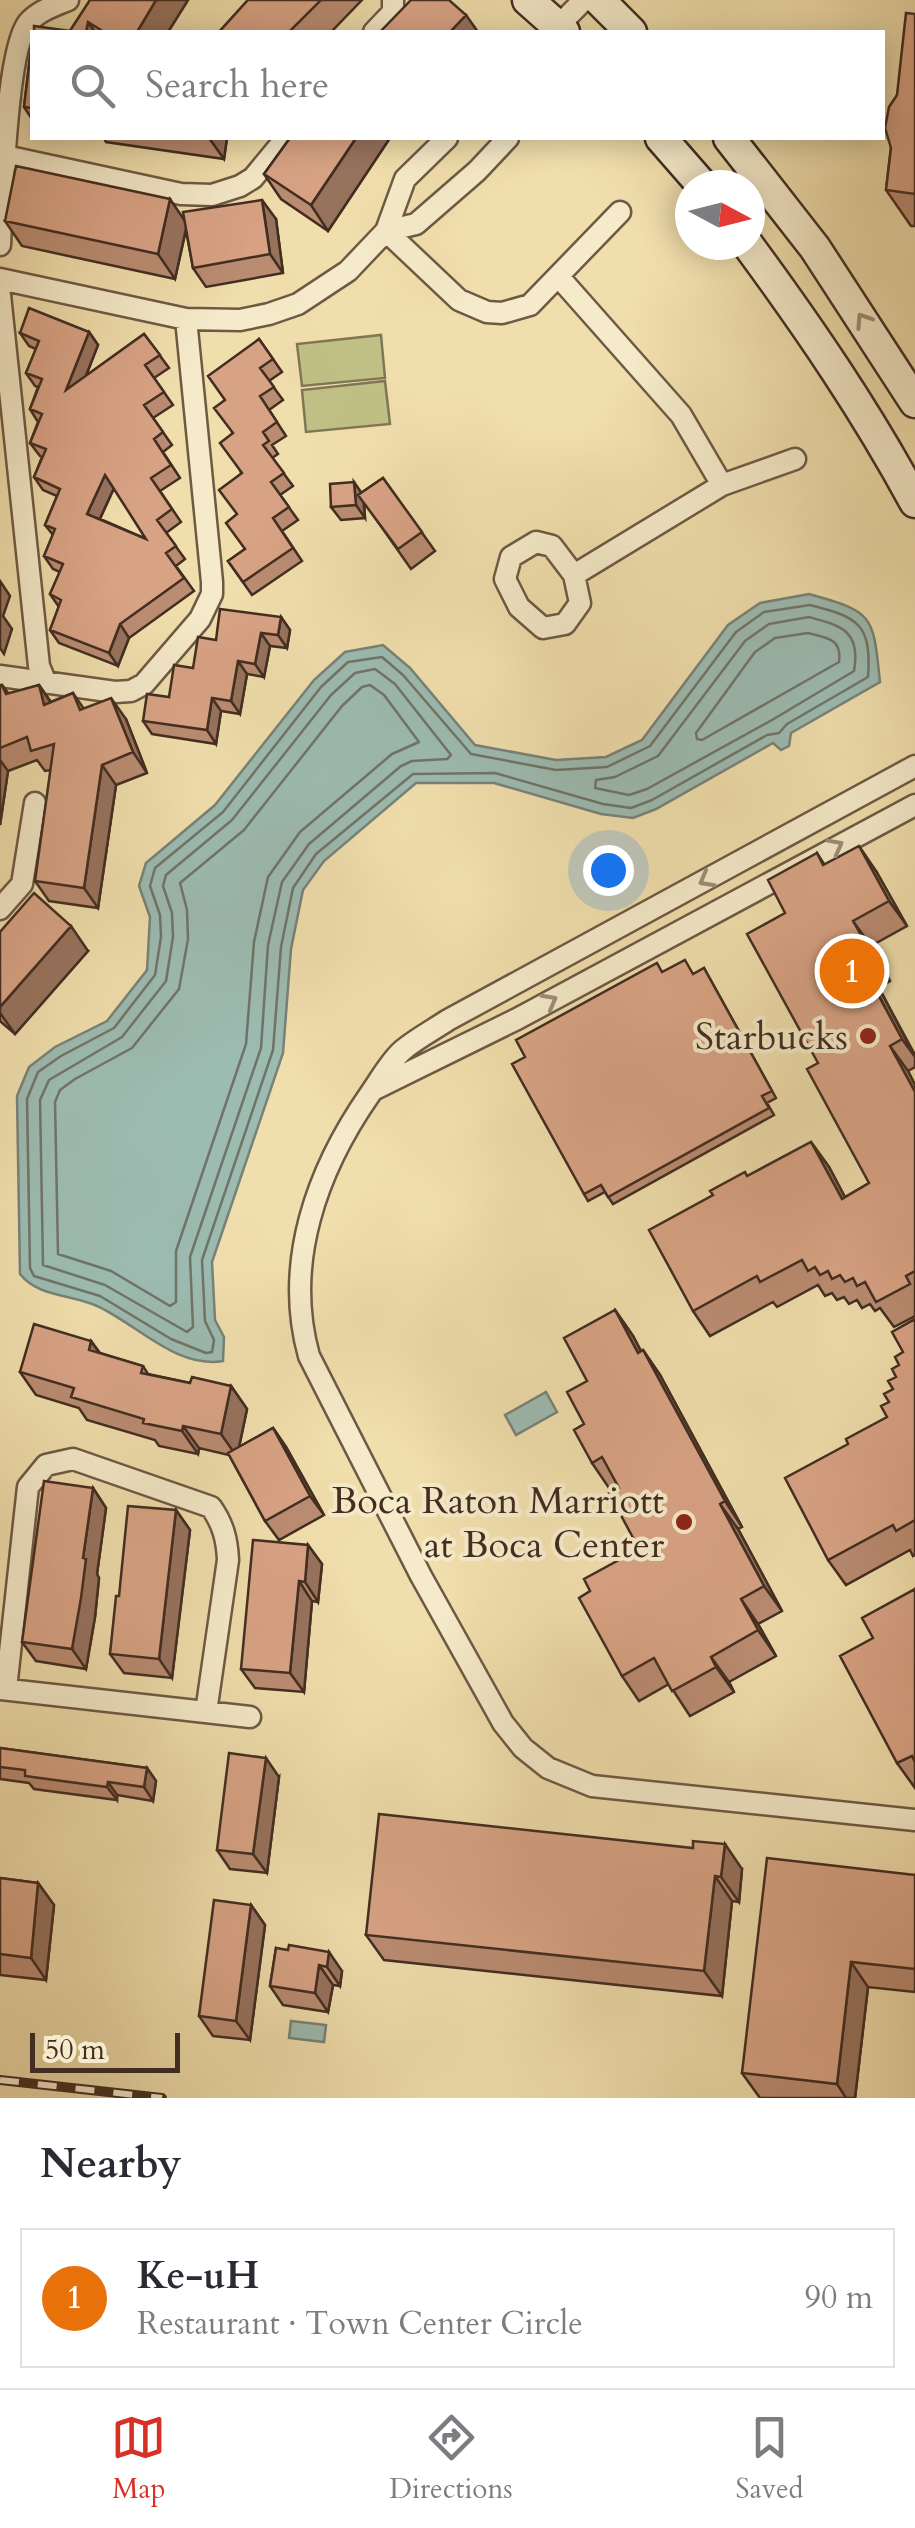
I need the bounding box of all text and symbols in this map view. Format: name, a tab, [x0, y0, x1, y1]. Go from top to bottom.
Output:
search box	[30, 30, 885, 140]
icon: search	[65, 58, 120, 113]
text: Search here	[145, 59, 329, 111]
north arrow	[675, 170, 765, 260]
one-way arrow	[856, 313, 875, 331]
one-way arrow	[825, 839, 843, 858]
your location	[583, 845, 634, 896]
one-way arrow	[699, 867, 717, 887]
pin: 1	[820, 934, 884, 1008]
one-way arrow	[540, 994, 558, 1014]
place label: Starbucks	[695, 1011, 848, 1063]
marker: Starbucks	[857, 1025, 879, 1047]
place label: Boca Raton Marriott at Boca Center	[331, 1475, 664, 1571]
marker: Boca Raton Marriott at Boca Center	[673, 1511, 695, 1533]
scale bar	[30, 2028, 180, 2072]
text: 50 m	[45, 2031, 105, 2069]
text: Nearby	[40, 2135, 182, 2192]
text: Ke-uH	[137, 2250, 259, 2302]
text: 1	[66, 2276, 83, 2320]
text: 90 m	[805, 2276, 873, 2320]
text: Restaurant · Town Center Circle	[137, 2302, 583, 2346]
tab: Map	[111, 2410, 166, 2508]
tab: Directions	[389, 2410, 513, 2508]
tab: Saved	[736, 2410, 804, 2508]

